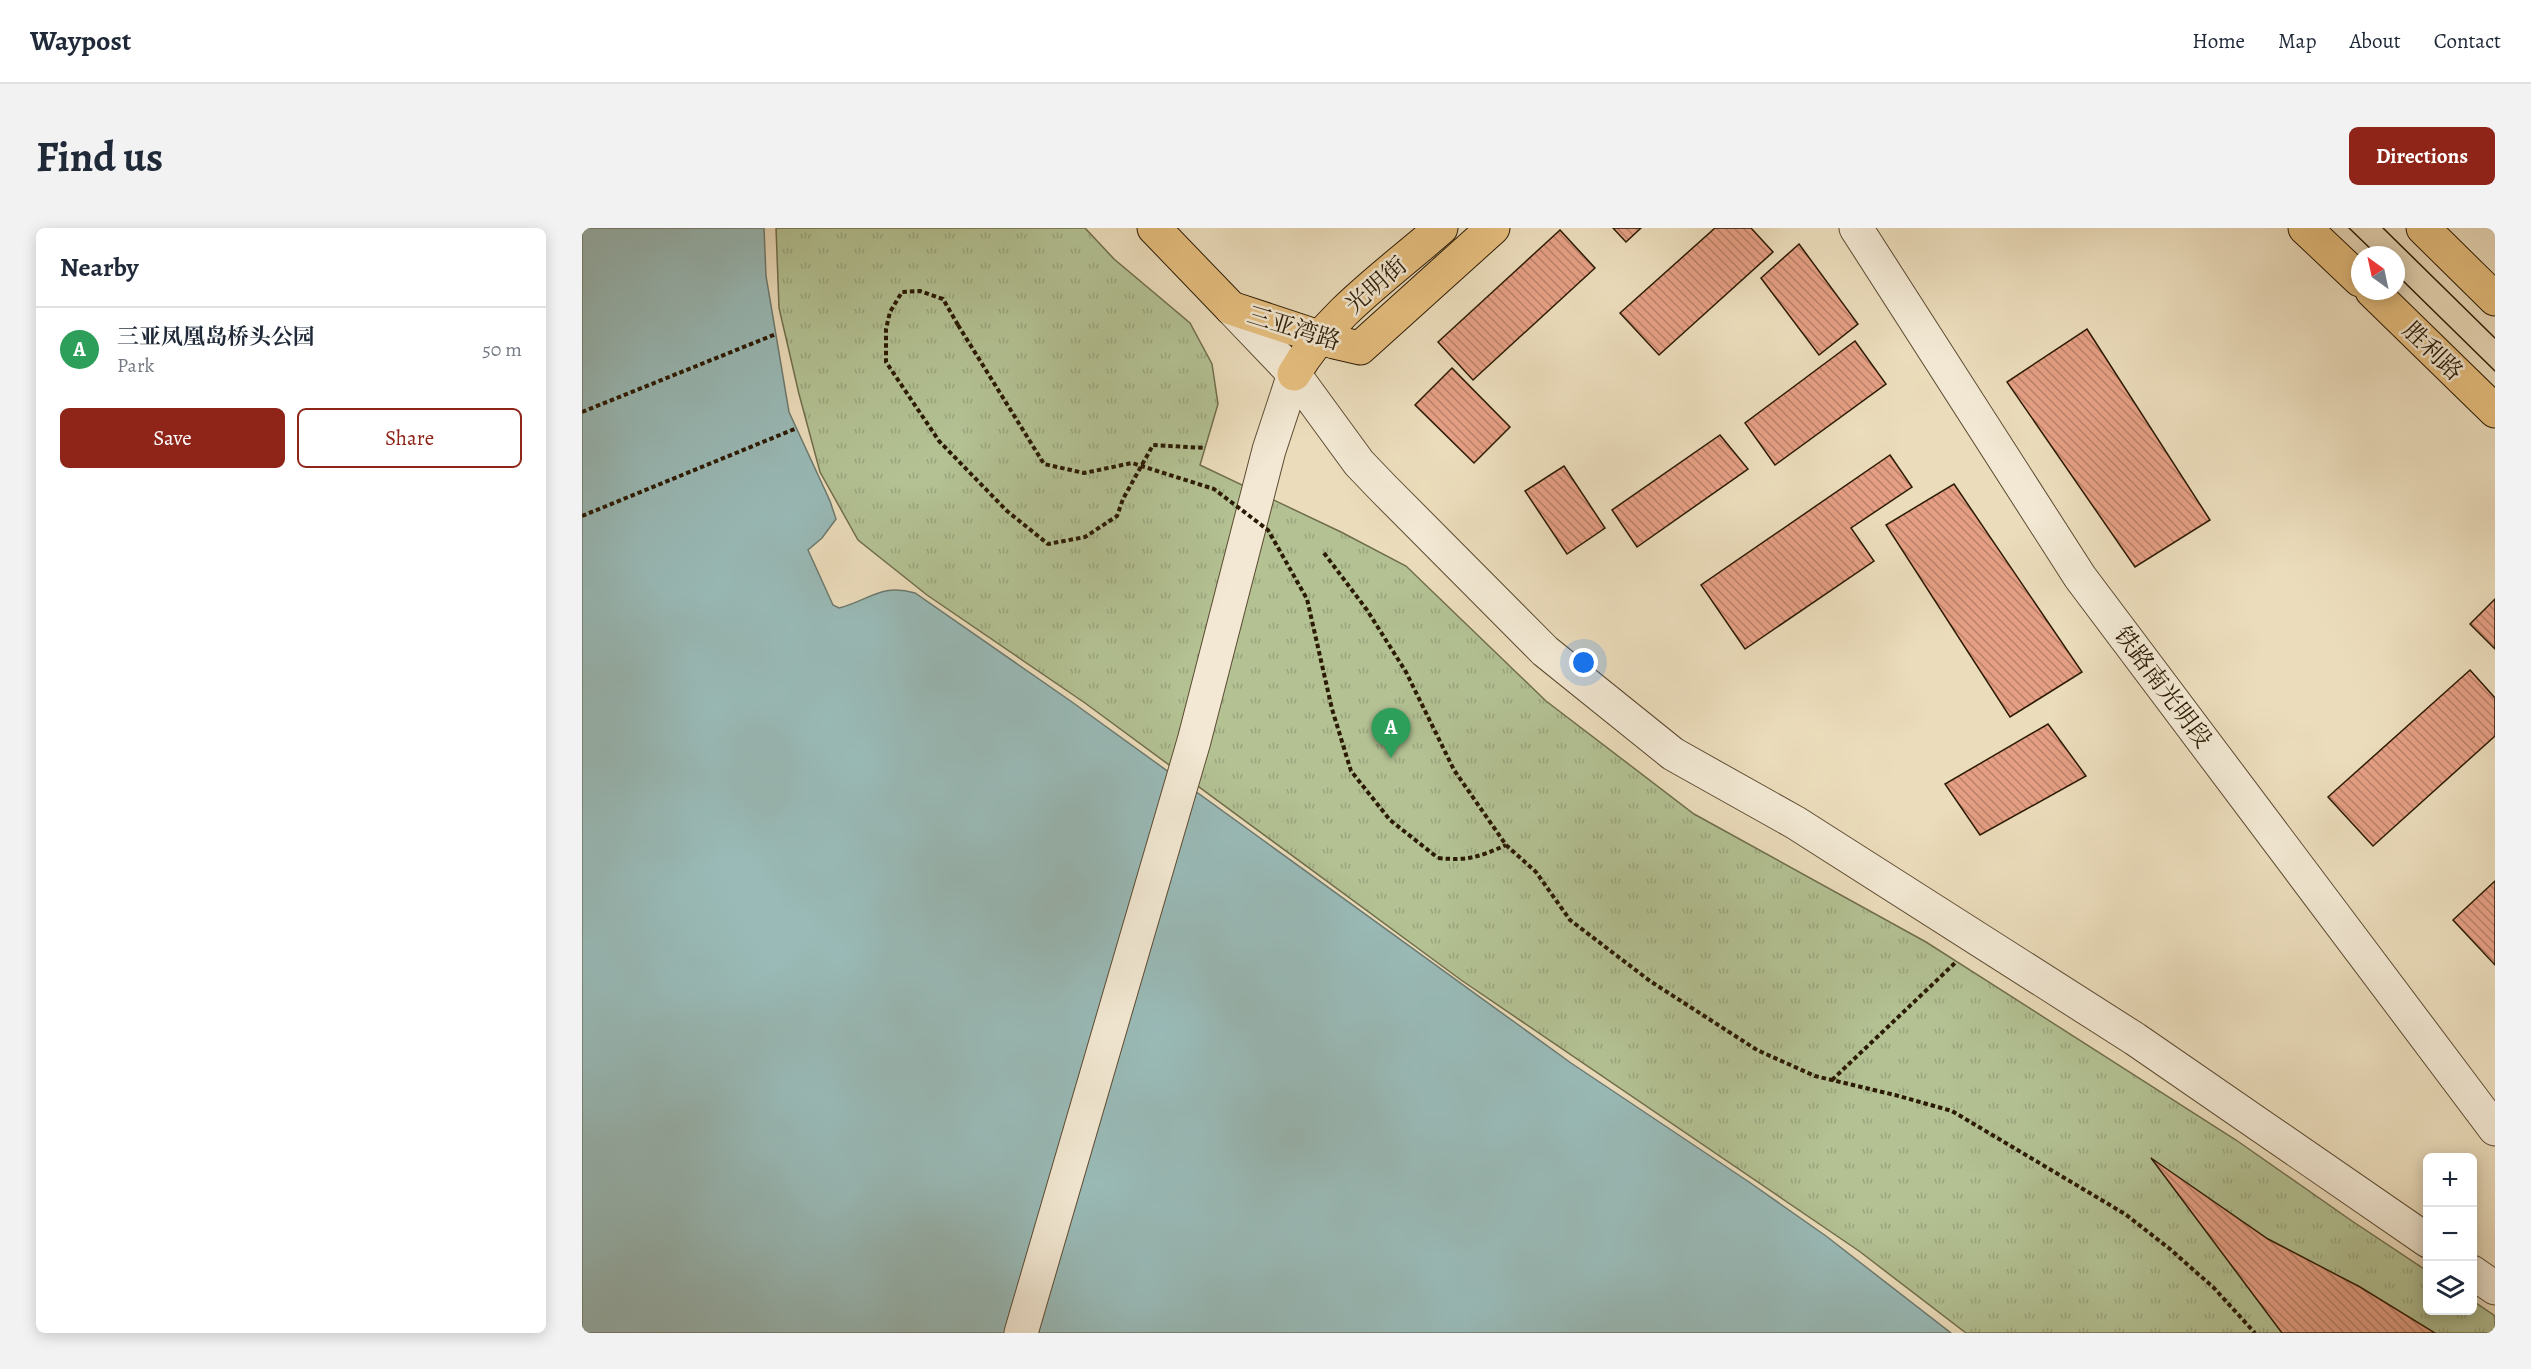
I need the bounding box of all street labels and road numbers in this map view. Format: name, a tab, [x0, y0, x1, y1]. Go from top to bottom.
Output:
street label: 光明街	[1338, 249, 1414, 321]
street label: 三亚湾路	[1243, 299, 1345, 357]
street label: 胜利路	[2396, 314, 2470, 388]
street label: 铁路南光明段	[2107, 620, 2219, 754]

